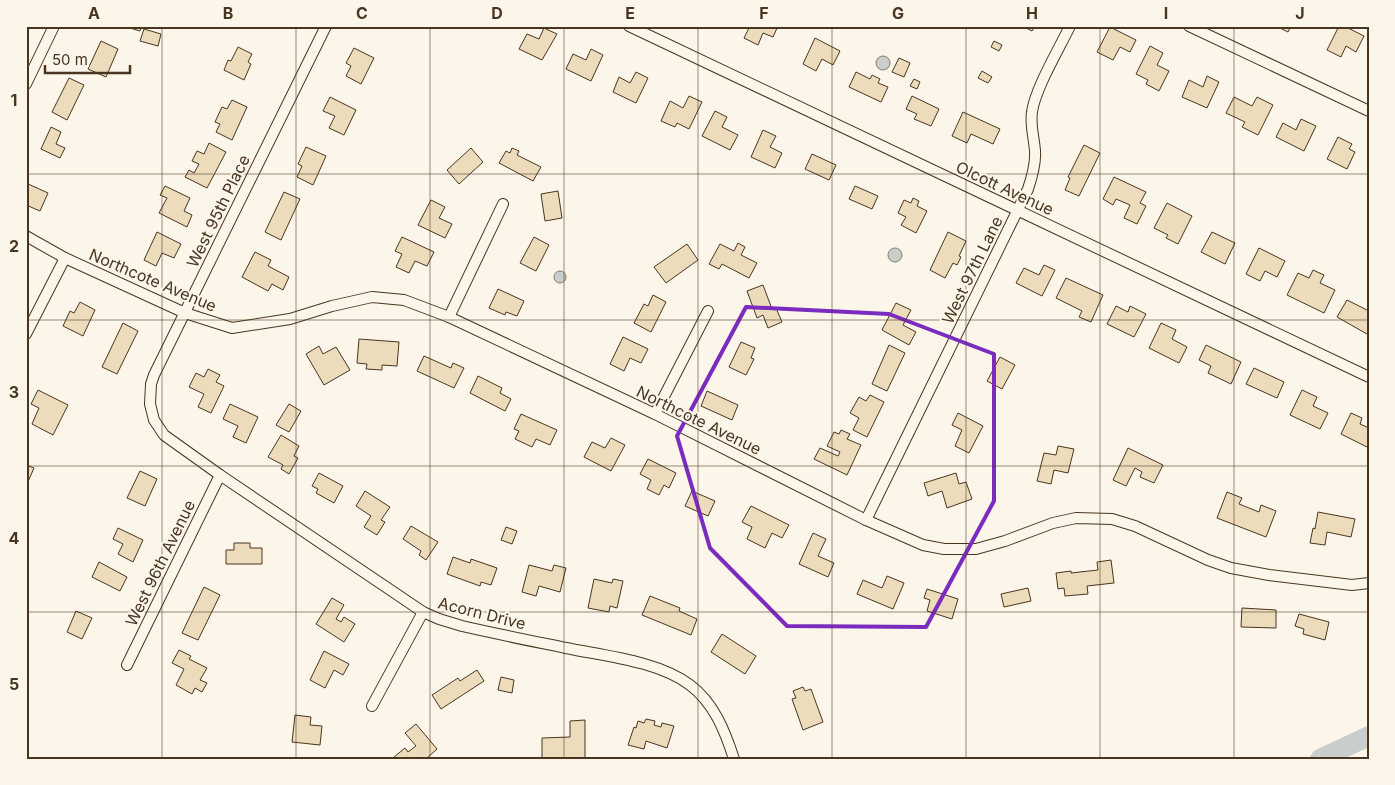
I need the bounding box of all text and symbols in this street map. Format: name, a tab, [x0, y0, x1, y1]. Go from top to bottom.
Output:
text: A	[88, 3, 100, 23]
text: B	[223, 3, 233, 23]
text: C	[356, 3, 368, 23]
text: D	[491, 3, 503, 23]
text: E	[625, 3, 635, 23]
text: F	[759, 3, 769, 23]
text: G	[892, 3, 904, 23]
text: H	[1026, 3, 1038, 23]
text: I	[1164, 3, 1168, 23]
text: J	[1295, 3, 1305, 23]
scale bar	[45, 42, 130, 74]
text: 50 m	[52, 50, 88, 69]
text: 1	[11, 90, 17, 110]
street label: West 95th Place	[182, 151, 254, 271]
street label: Olcott Avenue	[953, 157, 1057, 219]
street label: West 97th Lane	[937, 213, 1007, 327]
text: 2	[9, 236, 19, 256]
street label: Northcote Avenue	[86, 244, 220, 316]
street label: Northcote Avenue	[633, 381, 765, 459]
text: 3	[9, 382, 19, 402]
street label: West 96th Avenue	[121, 497, 199, 629]
text: 4	[9, 528, 20, 548]
street label: Acorn Drive	[436, 592, 528, 634]
text: 5	[9, 674, 19, 694]

